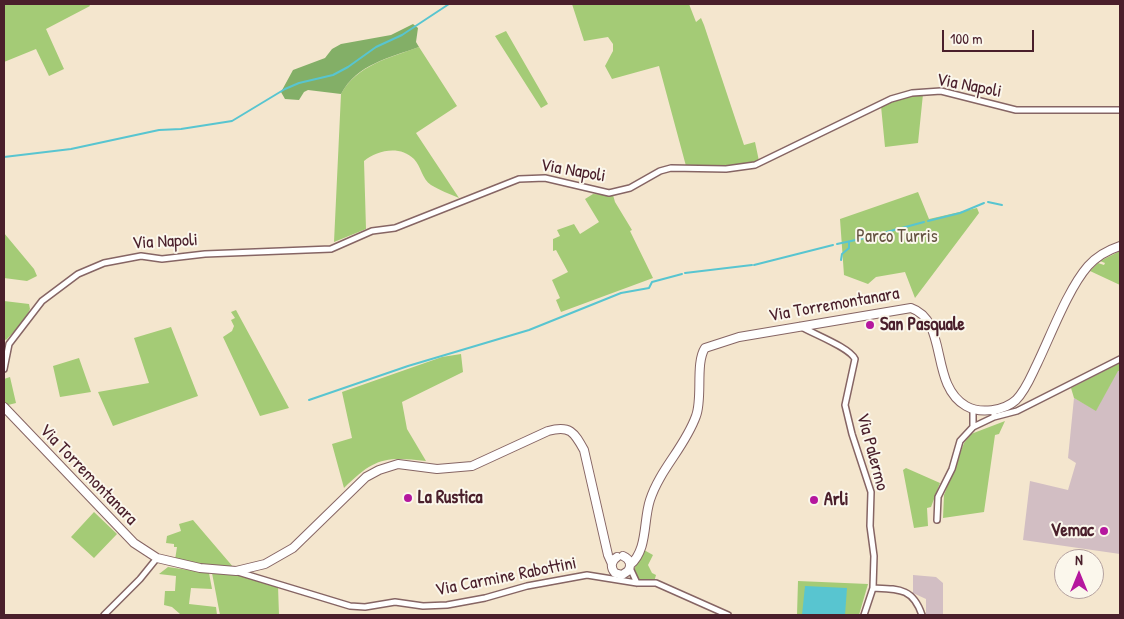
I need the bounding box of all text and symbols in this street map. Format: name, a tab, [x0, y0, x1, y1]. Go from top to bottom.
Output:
scale bar	[944, 20, 1036, 52]
text: 100 m	[950, 28, 983, 49]
street label: Via Napoli	[935, 69, 1003, 103]
street label: Via Napoli	[539, 155, 607, 187]
park label: Parco Turris	[856, 226, 938, 248]
street label: Via Napoli	[132, 229, 198, 255]
street label: Via Torremontanara	[767, 283, 901, 327]
place label: San Pasquale	[880, 314, 965, 336]
marker: San Pasquale	[864, 319, 876, 331]
street label: Via Palermo	[851, 411, 893, 493]
street label: Via Torremontanara	[34, 420, 142, 530]
place label: La Rustica	[418, 487, 482, 509]
place label: Arli	[824, 489, 849, 511]
marker: La Rustica	[402, 492, 414, 504]
marker: Arli	[808, 494, 820, 506]
place label: Vemac	[1050, 520, 1094, 542]
marker: Vemac	[1098, 525, 1110, 537]
north arrow	[1054, 549, 1104, 599]
text: N	[1075, 550, 1083, 569]
street label: Via Carmine Rabottini	[434, 553, 578, 601]

